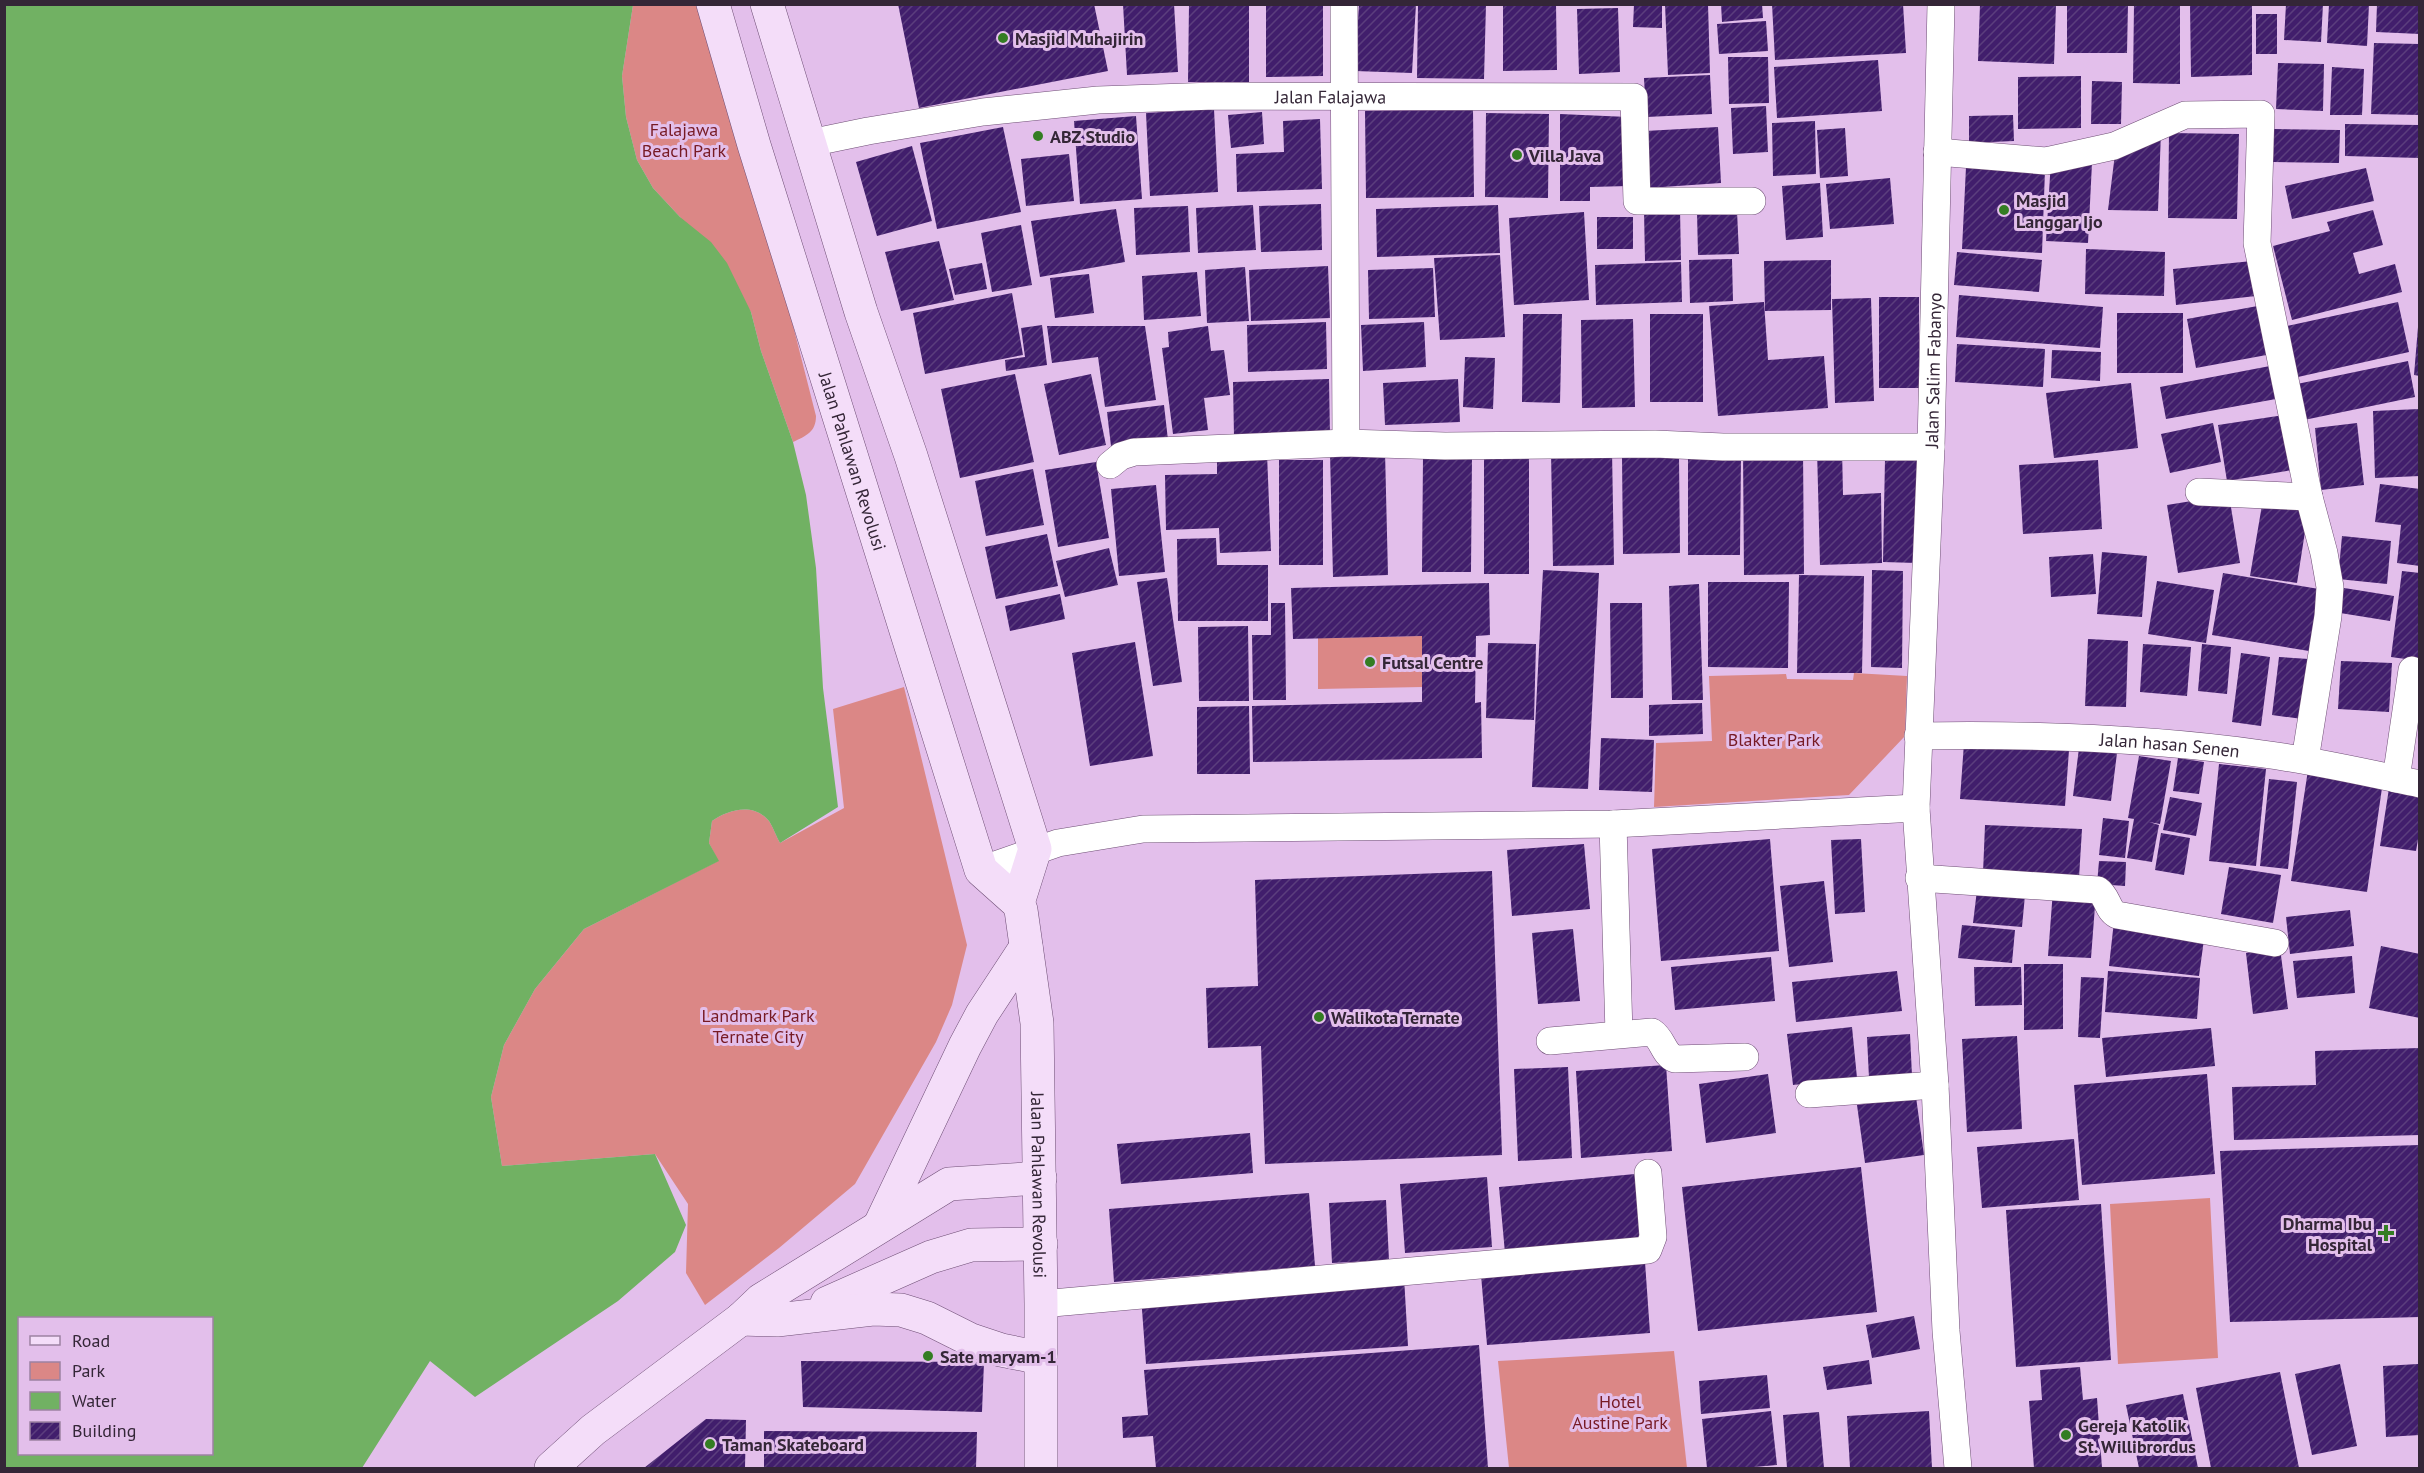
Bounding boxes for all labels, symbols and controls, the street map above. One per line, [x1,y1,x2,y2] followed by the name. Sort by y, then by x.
[1015,27,1143,50] place label: Masjid Muhajirin
[996,31,1010,45] marker: Masjid Muhajirin
[1274,85,1386,108] street label: Jalan Falajawa
[642,118,727,162] park label: Falajawa Beach Park
[1050,125,1135,148] place label: ABZ Studio
[1031,129,1045,143] marker: ABZ Studio
[1528,144,1601,167] place label: Villa Java
[1510,148,1524,162] marker: Villa Java
[2016,189,2103,233] place label: Masjid Langgar Ijo
[1997,203,2011,217] marker: Masjid Langgar Ijo
[1919,292,1946,449] street label: Jalan Salim Fabanyo
[814,368,892,553] street label: Jalan Pahlawan Revolusi
[1382,651,1483,674] place label: Futsal Centre
[1363,655,1377,669] marker: Futsal Centre
[2098,727,2241,762] street label: Jalan hasan Senen
[1728,728,1821,751] park label: Blakter Park
[701,1004,815,1048] park label: Landmark Park Ternate City
[1331,1006,1460,1029] place label: Walikota Ternate
[1312,1010,1326,1024] marker: Walikota Ternate
[1026,1091,1052,1279] street label: Jalan Pahlawan Revolusi
[2283,1212,2373,1256] place label: Dharma Ibu Hospital
[2377,1224,2395,1242] marker: Dharma Ibu Hospital
[18,1317,213,1455] legend
[72,1329,110,1352] text: Road
[940,1345,1057,1368] place label: Sate maryam-1
[921,1349,935,1363] marker: Sate maryam-1
[72,1359,105,1382] text: Park
[72,1389,116,1412] text: Water
[1572,1390,1668,1434] park label: Hotel Austine Park
[2078,1414,2196,1458] place label: Gereja Katolik St. Willibrordus
[72,1419,136,1442] text: Building
[2059,1428,2073,1442] marker: Gereja Katolik St. Willibrordus
[722,1433,864,1456] place label: Taman Skateboard
[703,1437,717,1451] marker: Taman Skateboard

